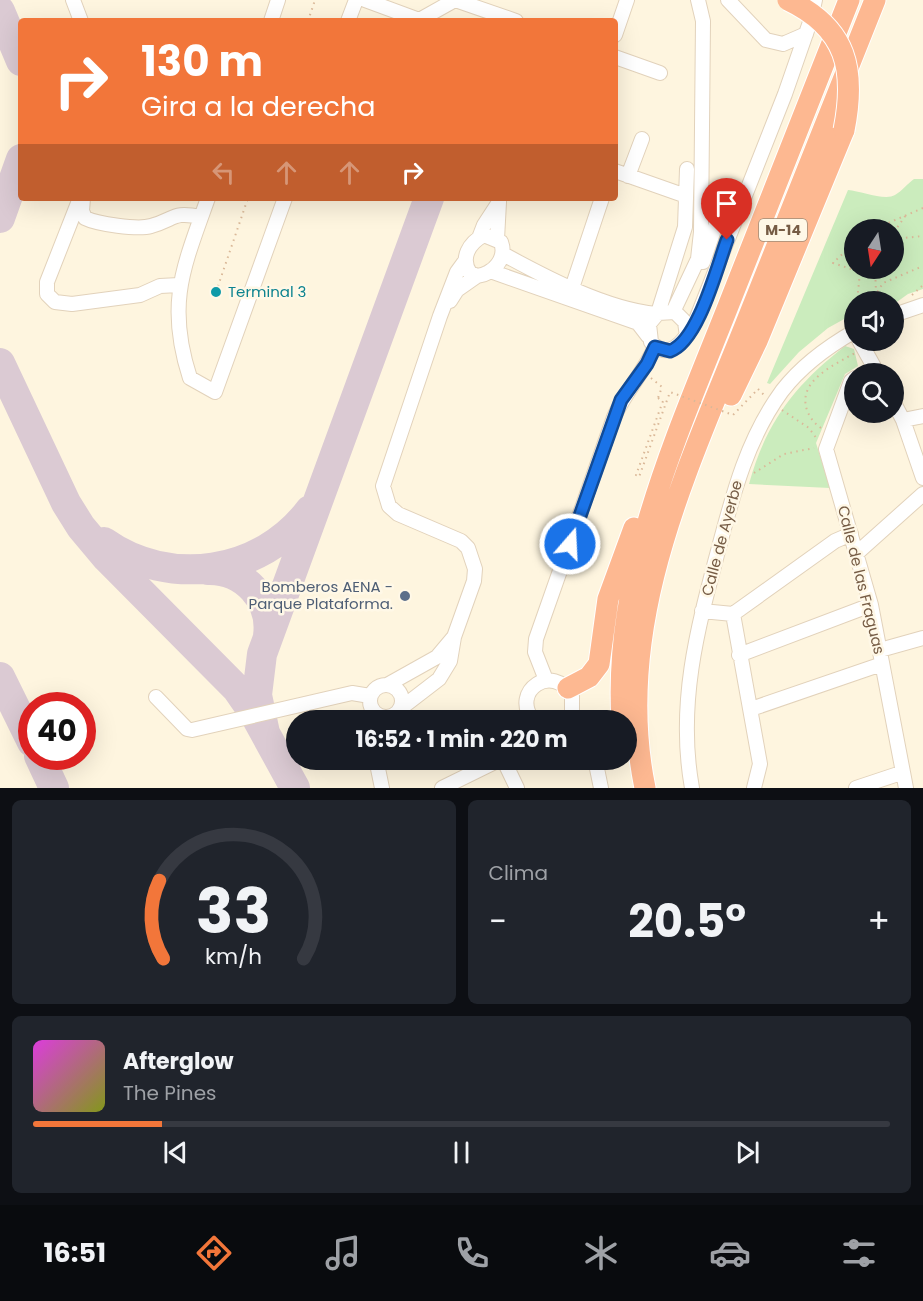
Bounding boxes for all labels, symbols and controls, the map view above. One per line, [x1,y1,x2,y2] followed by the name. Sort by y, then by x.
[141,32,263,91] text: 130 m
[42,42,120,120] icon: right
[141,88,375,125] text: Gira a la derecha
[207,156,240,189] icon: left
[270,156,303,189] icon: ahead
[333,156,366,189] icon: ahead
[396,156,429,189] icon: right
[701,178,752,240] pin
[710,187,743,220] icon: arrive
[759,219,807,241] road number: M-14
[844,219,904,279] north arrow
[844,219,904,423] map controls
[228,281,306,302] place label: Terminal 3
[209,285,223,299] marker: Terminal 3
[844,291,904,351] button: sound
[844,363,904,423] button: search
[696,478,747,598] street label: Calle de Ayerbe
[833,503,890,657] street label: Calle de las Fraguas
[538,512,602,576] position arrow
[249,576,393,614] place label: Bomberos AENA - Parque Plataforma.
[398,589,412,603] marker: Bomberos AENA - Parque Plataforma.
[18,692,96,770] speed limit sign: 40
[355,724,568,755] text: 16:52 · 1 min · 220 m
[489,859,548,887] text: Clima
[196,867,271,955] text: 33
[628,890,746,953] text: 20.5°
[489,898,507,945] text: −
[867,898,890,945] text: +
[205,941,262,972] text: km/h
[123,1046,234,1077] text: Afterglow
[123,1079,217,1107] text: The Pines
[159,1136,192,1169] icon: previous
[445,1136,478,1169] icon: pause
[731,1136,764,1169] icon: next
[193,1232,235,1274] icon: directions
[322,1232,364,1274] icon: music
[451,1232,493,1274] icon: phone
[580,1232,622,1274] icon: climate
[709,1232,751,1274] icon: car
[838,1232,880,1274] icon: filters
[43,1234,106,1271] text: 16:51

